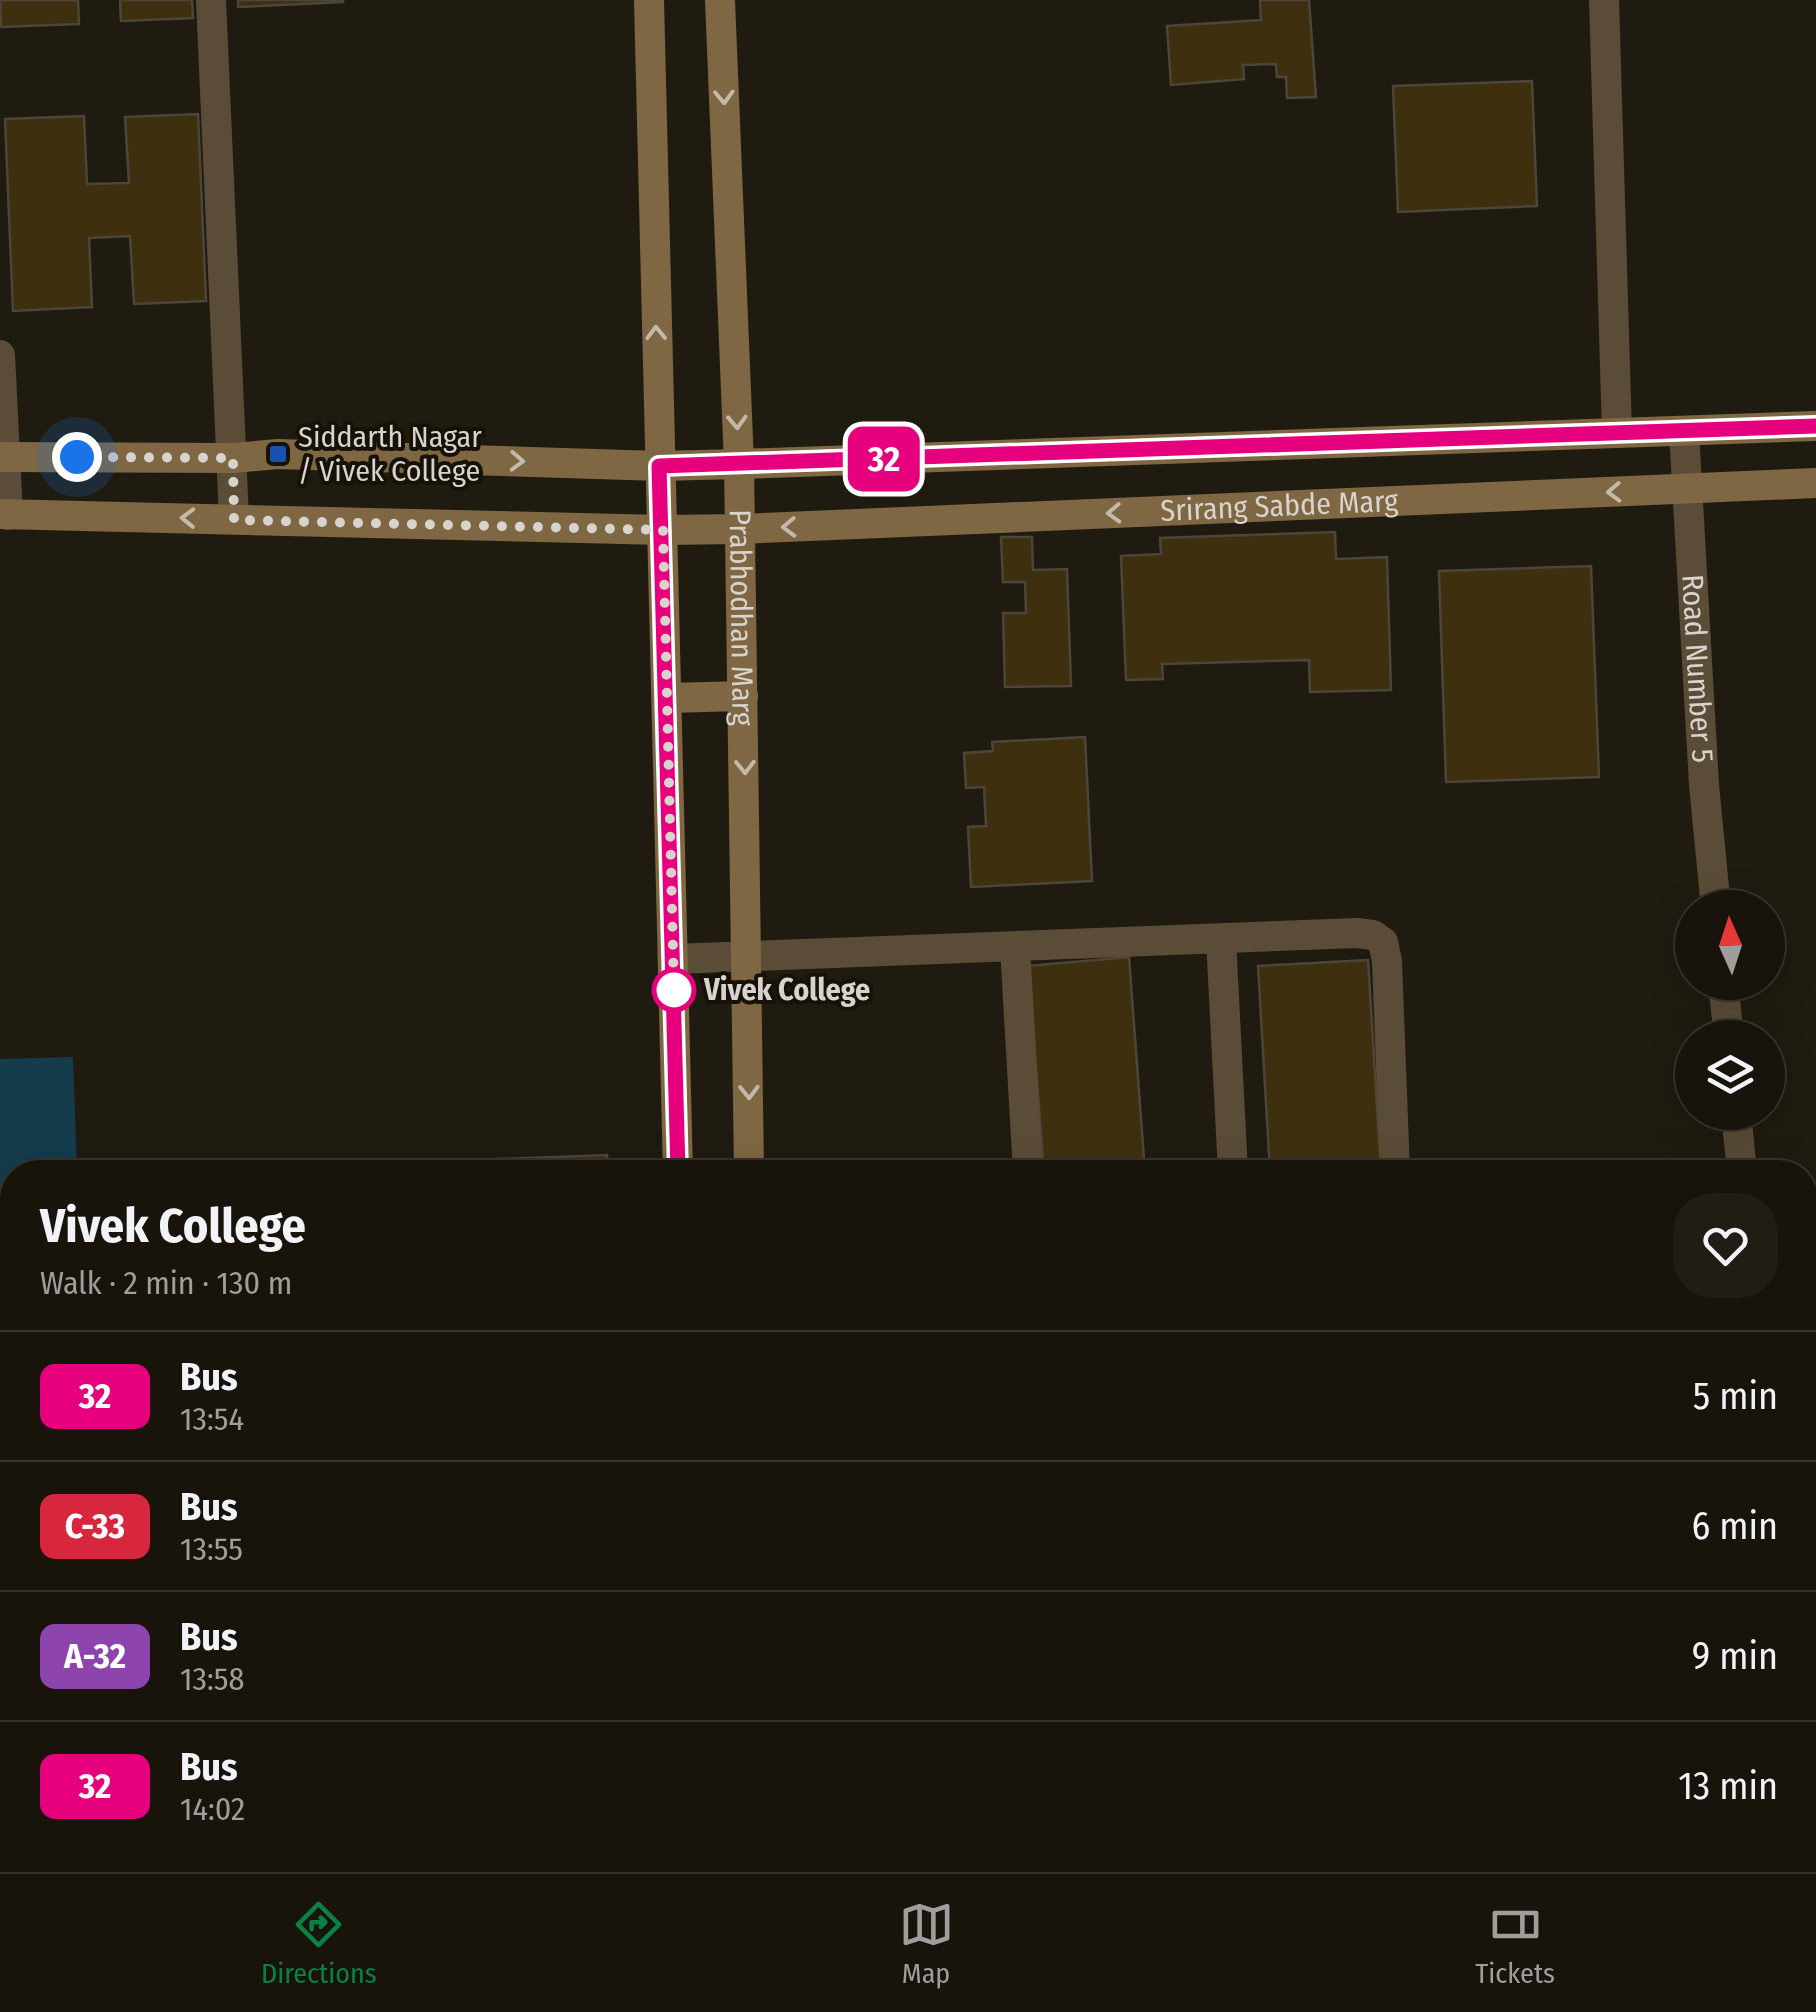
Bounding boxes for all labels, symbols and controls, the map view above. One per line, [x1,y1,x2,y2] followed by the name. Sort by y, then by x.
[714,90,735,106] one-way arrow
[646,325,667,341] one-way arrow
[726,415,747,431] one-way arrow
[298,419,482,489] place label: Siddarth Nagar / Vivek College
[839,426,929,492] line badge: 32
[52,432,102,482] your location
[868,438,900,480] text: 32
[267,443,289,465] marker: Siddarth Nagar / Vivek College
[510,451,526,472] one-way arrow
[1605,481,1621,502] one-way arrow
[1160,483,1400,529] street label: Srirang Sabde Marg
[1106,502,1122,523] one-way arrow
[179,508,195,529] one-way arrow
[722,509,761,727] street label: Prabhodhan Marg
[781,516,797,537] one-way arrow
[1674,574,1721,764] street label: Road Number 5
[734,759,755,775] one-way arrow
[1675,890,1785,1000] north arrow
[1675,890,1785,1130] map controls
[653,969,695,1011] marker: Vivek College
[703,972,870,1008] place label: Vivek College
[1675,1020,1785,1130] button: layers
[738,1084,759,1100] one-way arrow
[1673,1193,1778,1298] button: heart
[40,1197,306,1255] text: Vivek College
[40,1264,292,1302] text: Walk · 2 min · 130 m
[180,1354,238,1400] text: Bus
[1693,1373,1778,1419] text: 5 min
[79,1375,111,1417] text: 32
[180,1400,244,1438] text: 13:54
[180,1484,238,1530] text: Bus
[1691,1503,1778,1549] text: 6 min
[65,1505,125,1547] text: C-33
[180,1530,243,1568] text: 13:55
[180,1614,238,1660] text: Bus
[1692,1633,1778,1679] text: 9 min
[64,1635,126,1677] text: A-32
[180,1660,245,1698] text: 13:58
[180,1744,238,1790] text: Bus
[1678,1763,1778,1809] text: 13 min
[79,1765,111,1807] text: 32
[180,1790,245,1828] text: 14:02
[261,1897,377,1990] tab: Directions
[899,1897,954,1990] tab: Map
[1475,1897,1555,1990] tab: Tickets

